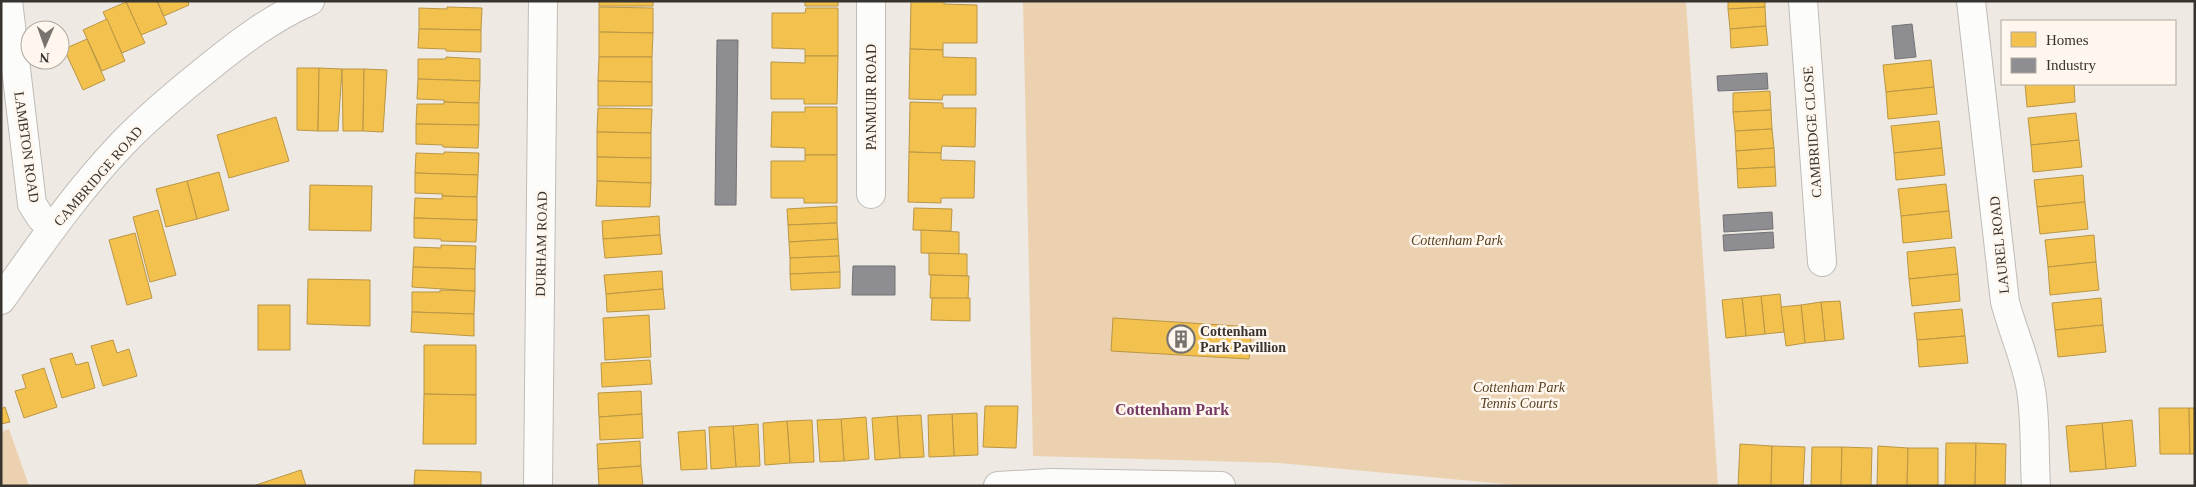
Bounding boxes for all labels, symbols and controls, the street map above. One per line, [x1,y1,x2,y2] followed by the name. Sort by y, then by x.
[20,20,70,70] north arrow
[2001,20,2176,85] legend
[2046,32,2089,48] text: Homes
[864,44,879,150] street label: PANMUIR ROAD
[39,50,50,65] text: N
[2046,57,2096,73] text: Industry
[1800,66,1825,198] street label: CAMBRIDGE CLOSE
[11,91,42,204] street label: LAMBTON ROAD
[51,123,146,229] street label: CAMBRIDGE ROAD
[533,191,550,297] street label: DURHAM ROAD
[1987,195,2012,294] street label: LAUREL ROAD
[1411,233,1504,248] park label: Cottenham Park
[1166,324,1196,354] building icon: Cottenham Park Pavillion
[1200,324,1286,355] place label: Cottenham Park Pavillion
[1473,380,1566,411] park label: Cottenham Park Tennis Courts
[1115,401,1229,418] district label: Cottenham Park

